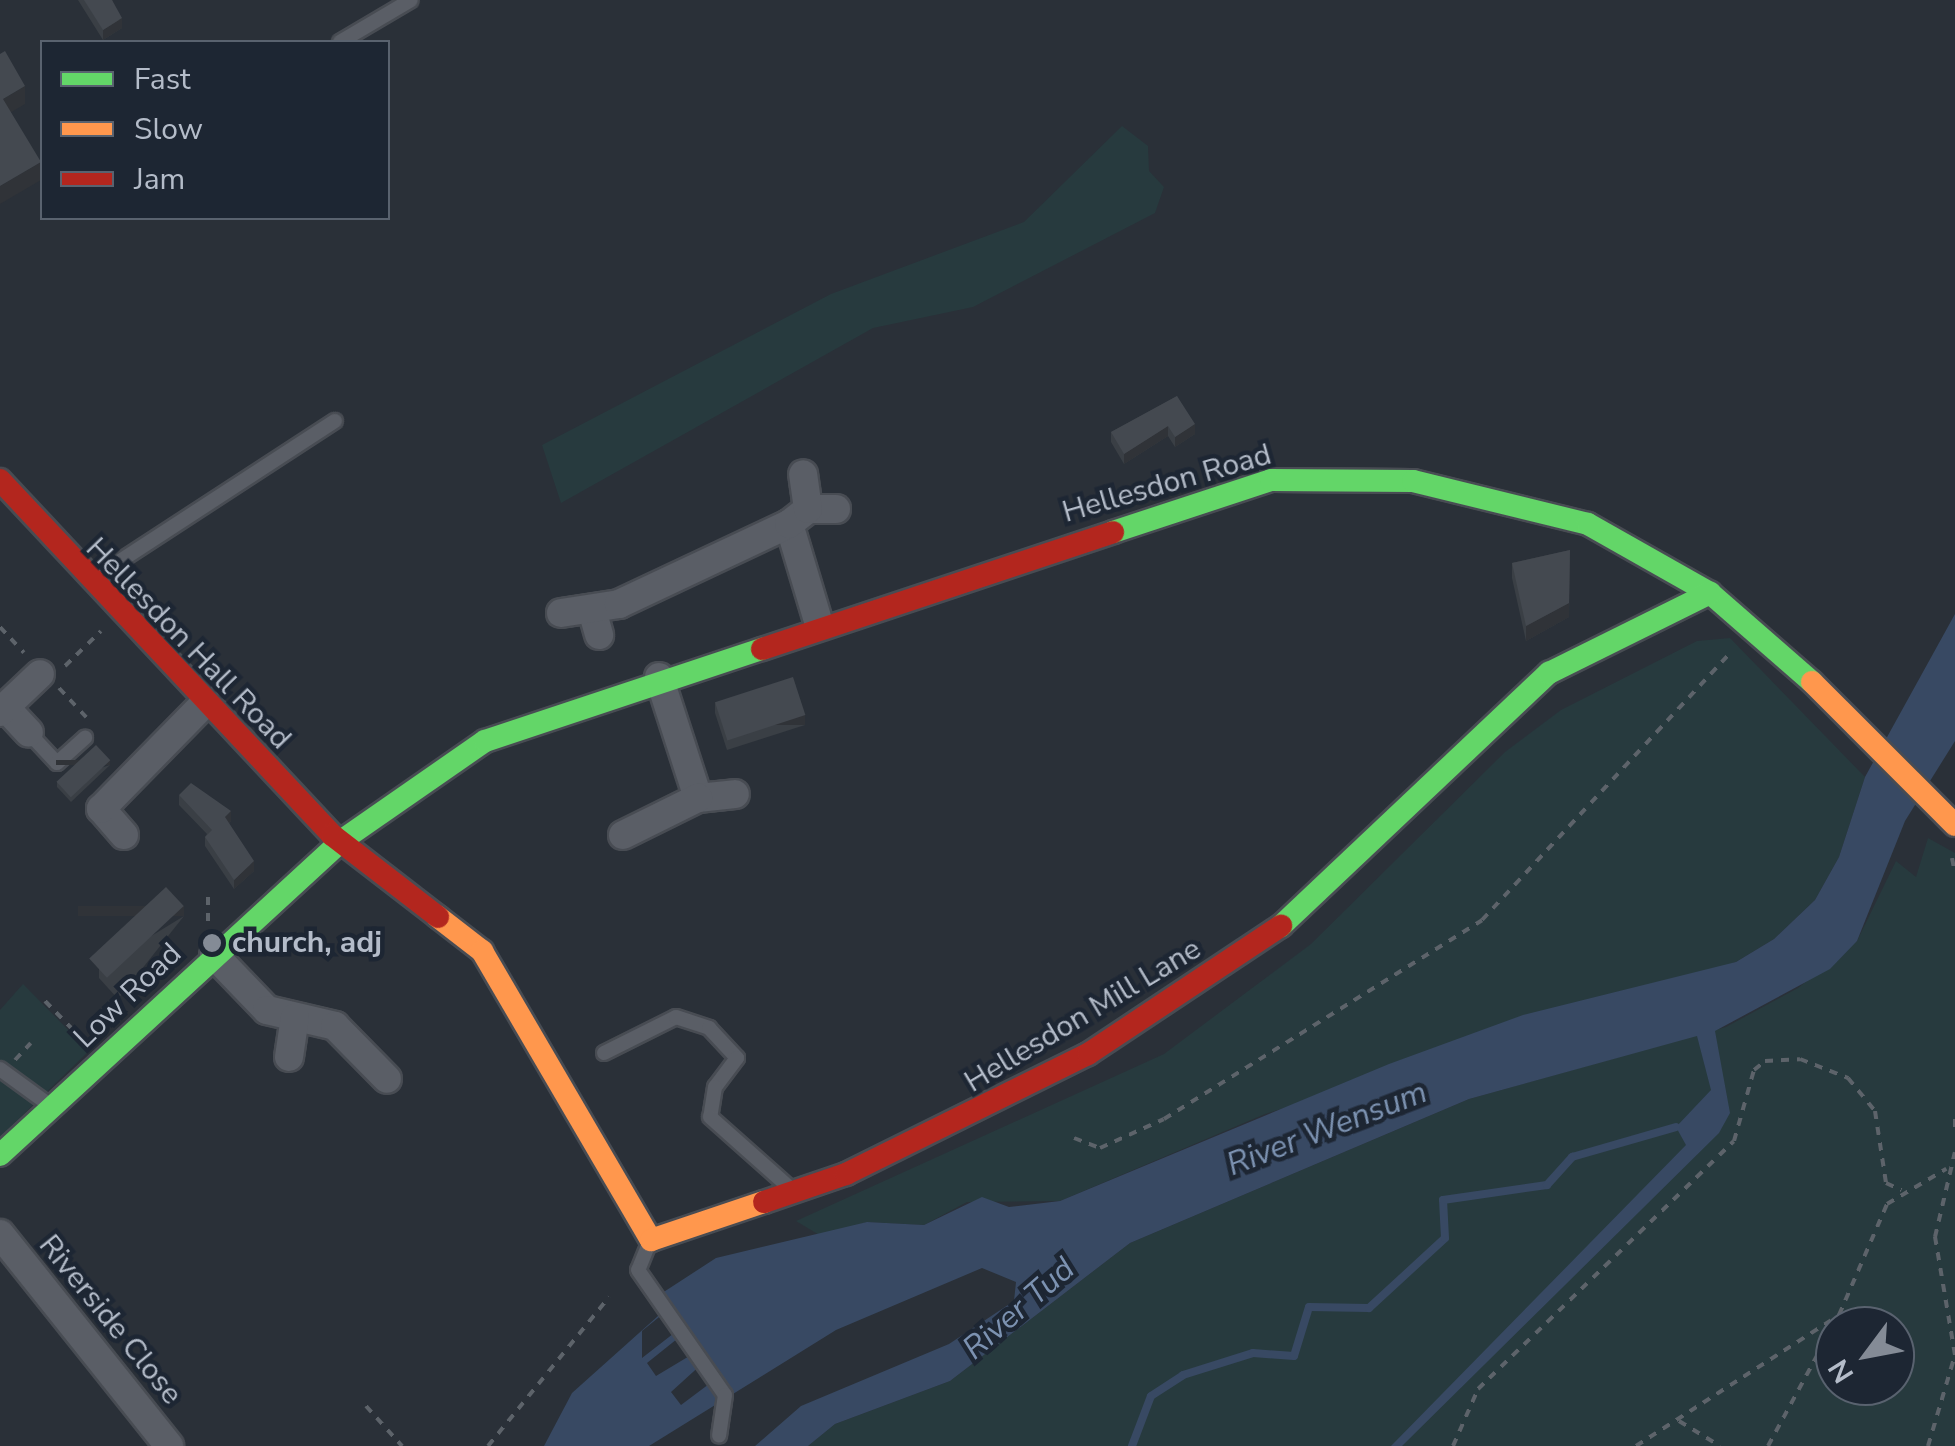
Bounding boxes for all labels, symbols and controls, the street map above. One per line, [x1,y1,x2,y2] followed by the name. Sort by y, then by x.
[40,40,390,220] legend
[134,59,191,100] text: Fast
[134,109,203,150] text: Slow
[134,159,185,200] text: Jam
[1058,437,1276,531] street label: Hellesdon Road
[78,531,298,757] street label: Hellesdon Hall Road
[232,925,382,961] place label: church, adj
[958,931,1208,1101] street label: Hellesdon Mill Lane
[201,932,223,954] marker: church, adj
[67,936,189,1056] street label: Low Road
[1222,1073,1432,1185] water label: River Wensum
[31,1228,189,1412] street label: Riverside Close
[955,1250,1083,1368] water label: River Tud
[1815,1306,1915,1406] north arrow
[1820,1352,1863,1390] text: N

